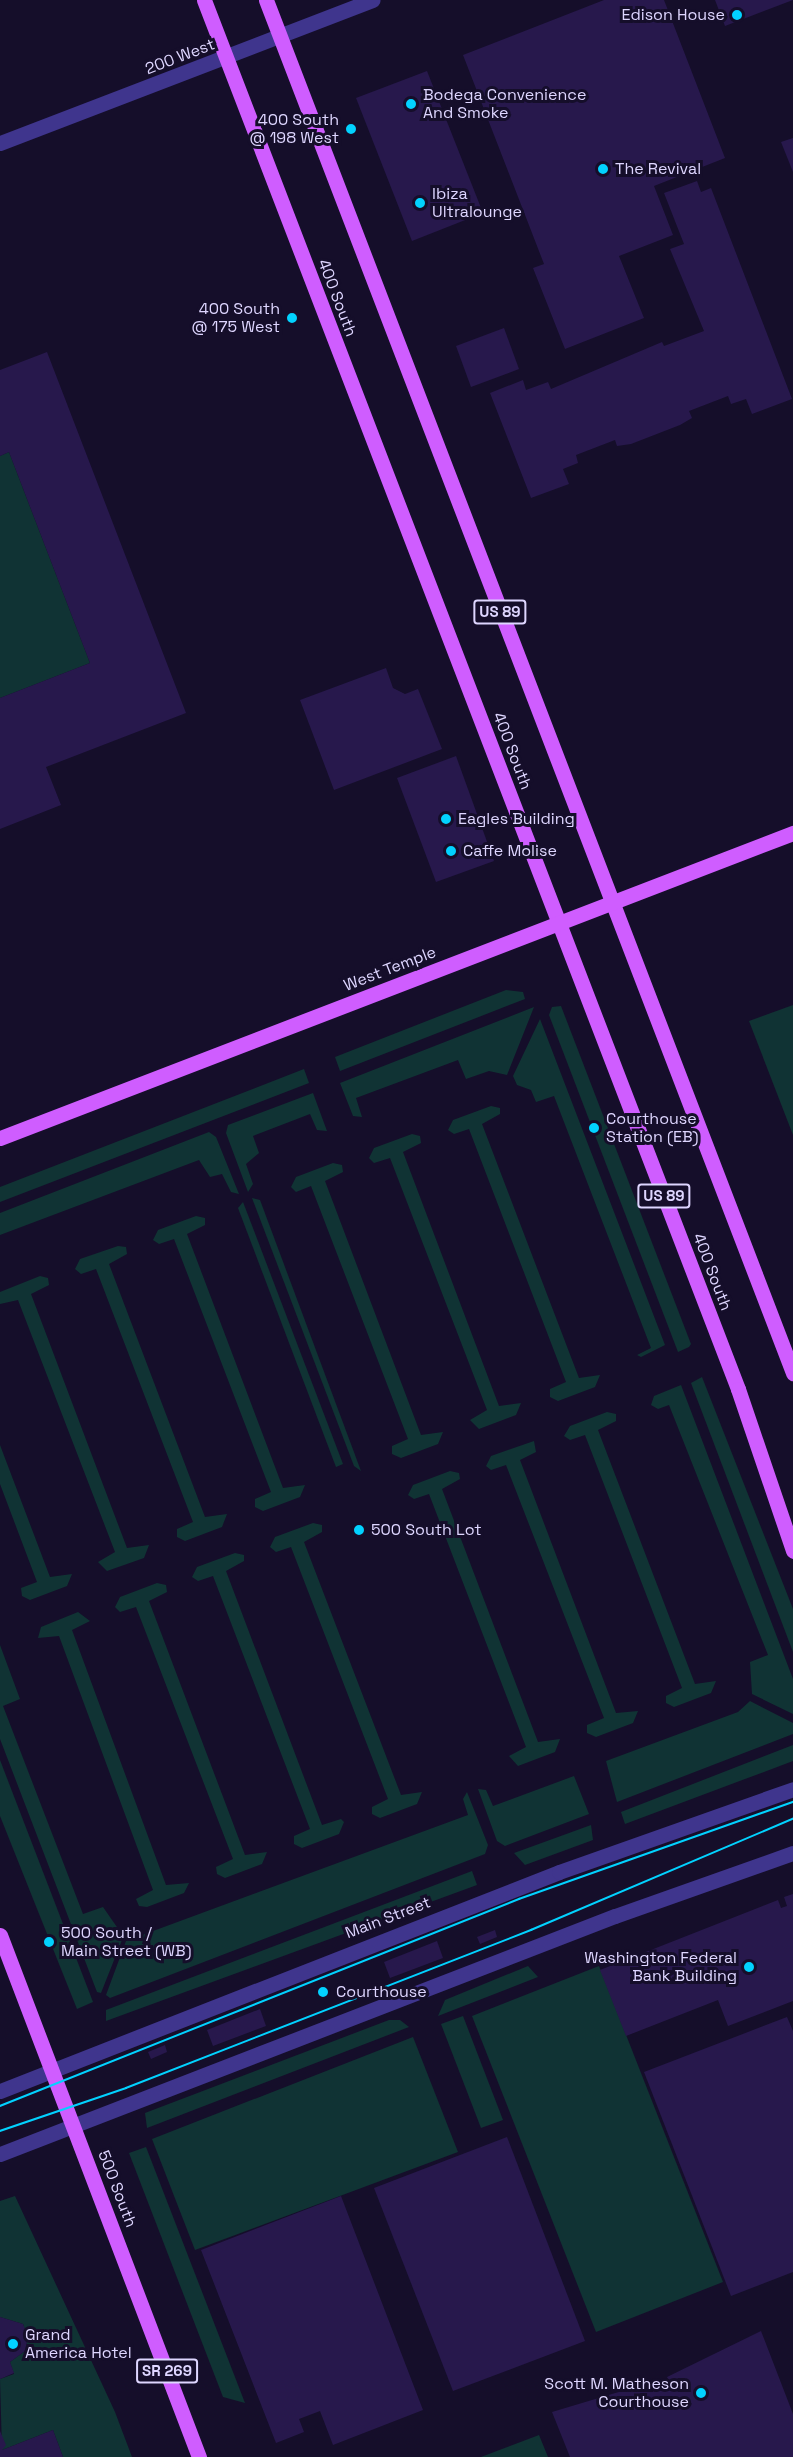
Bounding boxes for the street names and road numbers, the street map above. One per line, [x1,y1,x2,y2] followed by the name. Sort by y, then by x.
[142,35,218,79] street label: 200 West
[313,257,361,339] street label: 400 South
[473,600,527,624] road number: US 89
[488,710,536,792] street label: 400 South
[341,943,439,995] street label: West Temple
[637,1184,691,1208] road number: US 89
[688,1231,736,1313] street label: 400 South
[343,1893,433,1943] street label: Main Street
[94,2148,140,2230] street label: 500 South
[136,2359,198,2383] road number: SR 269

